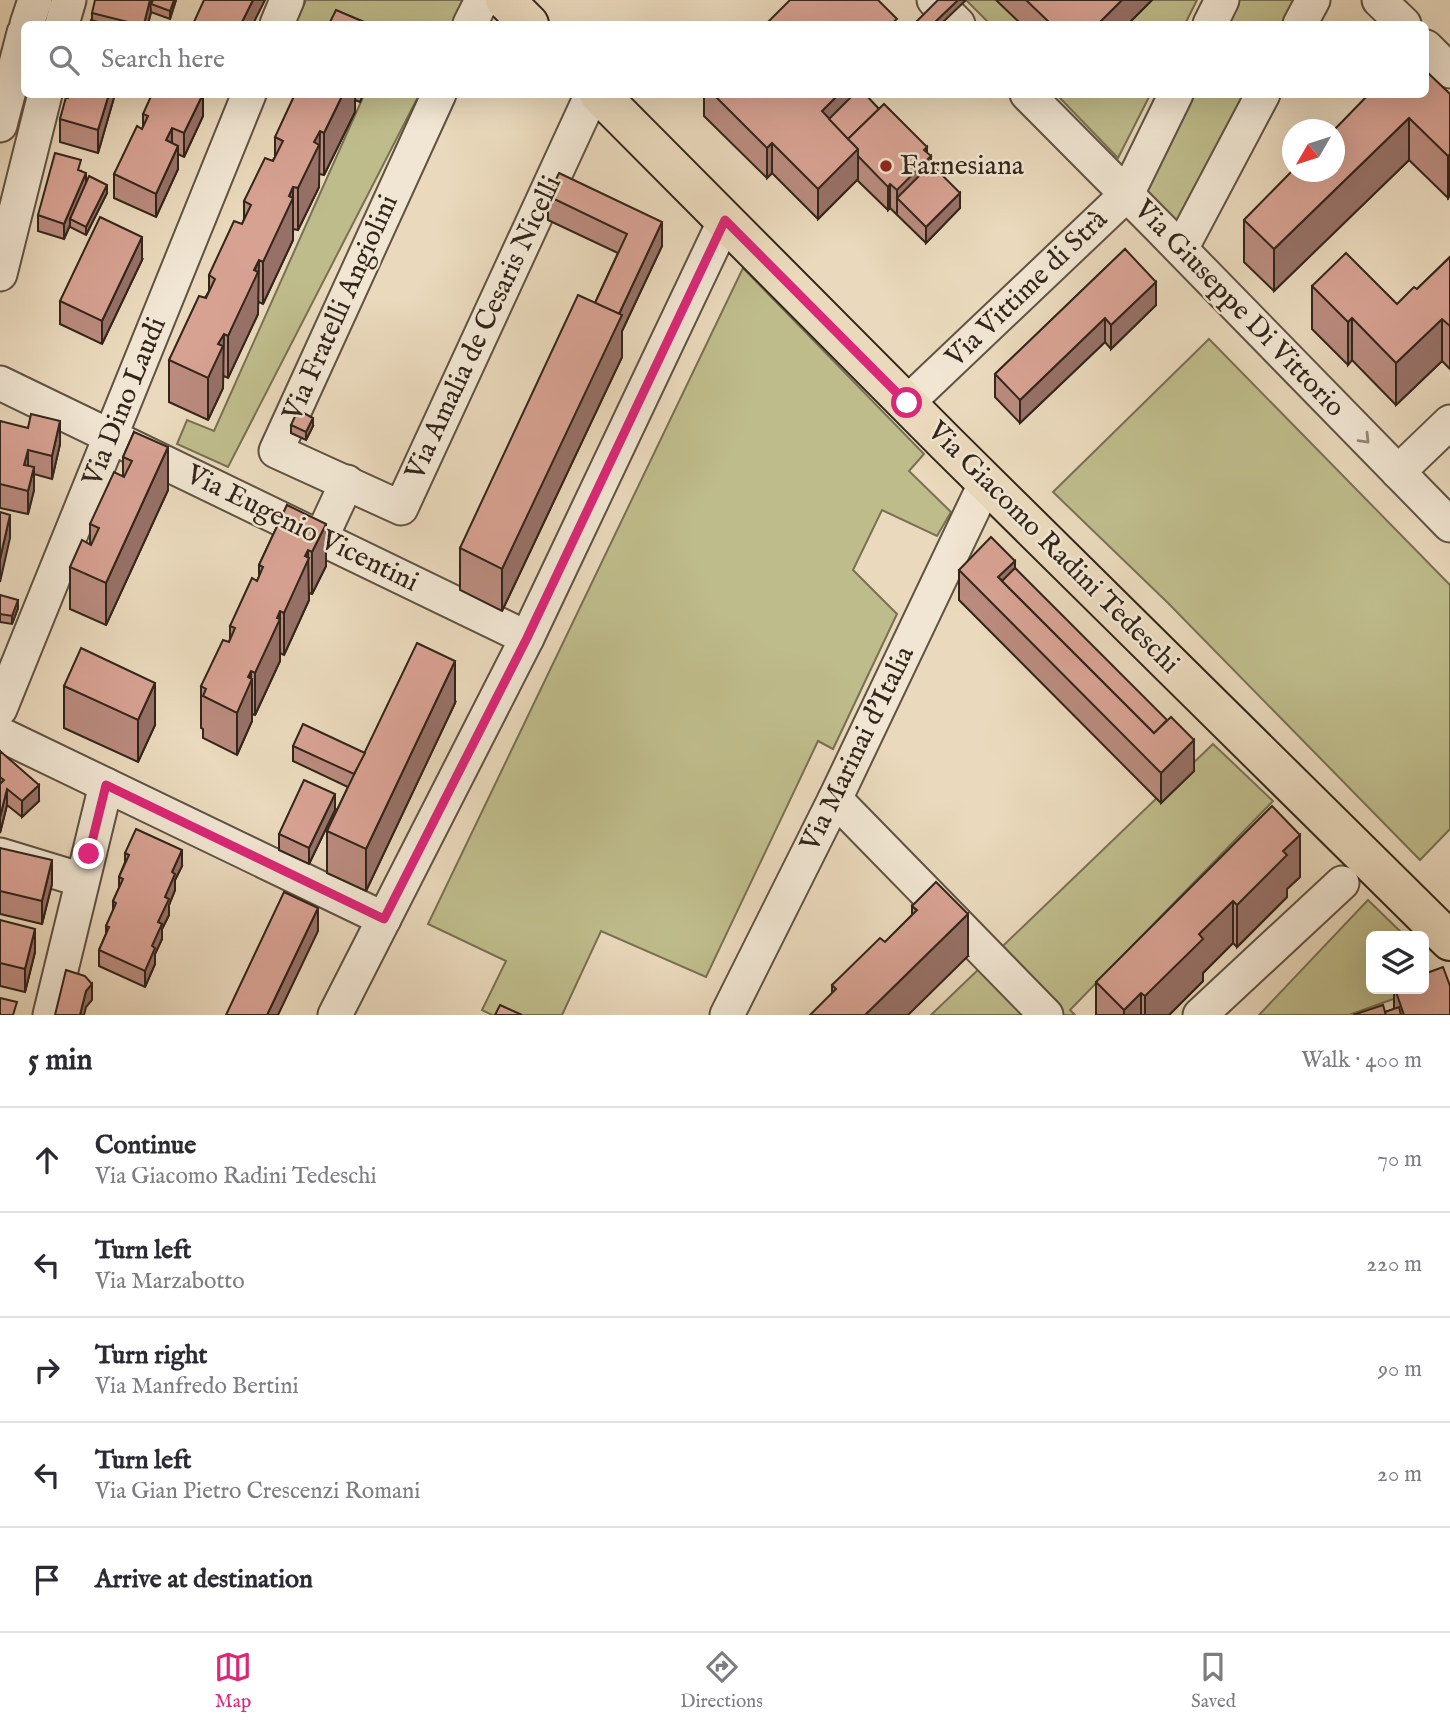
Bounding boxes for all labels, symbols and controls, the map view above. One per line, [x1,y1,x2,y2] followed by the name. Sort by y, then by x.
[21,21,1429,98] search box
[45,41,83,79] icon: search
[101,43,225,76] text: Search here
[1282,119,1345,182] north arrow
[900,149,1025,184] place label: Farnesiana
[878,158,894,174] marker: Farnesiana
[398,170,570,487] street label: Via Amalia de Cesaris Nicelli
[275,189,407,428] street label: Via Fratelli Angiolini
[1125,192,1352,425] street label: Via Giuseppe Di Vittorio
[938,202,1116,376] street label: Via Vittime di Strà
[75,312,175,492] street label: Via Dino Laudi
[891,387,922,418] route start
[919,414,1187,682] street label: Via Giacomo Radini Tedeschi
[1357,430,1370,443] one-way arrow
[179,457,424,600] street label: Via Eugenio Vicentini
[793,640,923,858] street label: Via Marinai d'Italia
[73,838,104,869] route end
[1366,931,1429,994] map controls
[1366,931,1429,994] button: layers
[28,1042,93,1080] text: 5 min
[1301,1046,1422,1075] text: Walk · 400 m
[95,1129,196,1162] text: Continue
[28,1141,66,1179] icon: ahead
[1377,1145,1422,1174] text: 70 m
[95,1162,377,1191] text: Via Giacomo Radini Tedeschi
[95,1234,192,1267] text: Turn left
[28,1246,66,1284] icon: left
[1366,1250,1422,1279] text: 220 m
[95,1267,245,1296] text: Via Marzabotto
[95,1339,208,1372] text: Turn right
[28,1351,66,1389] icon: right
[1378,1355,1422,1384] text: 90 m
[95,1372,299,1401] text: Via Manfredo Bertini
[95,1444,192,1477] text: Turn left
[28,1456,66,1494] icon: left
[1377,1460,1422,1489] text: 20 m
[95,1477,420,1506] text: Via Gian Pietro Crescenzi Romani
[28,1561,66,1599] icon: arrive
[95,1563,313,1596] text: Arrive at destination
[214,1648,252,1714] tab: Map
[680,1648,763,1714] tab: Directions
[1191,1648,1236,1714] tab: Saved

